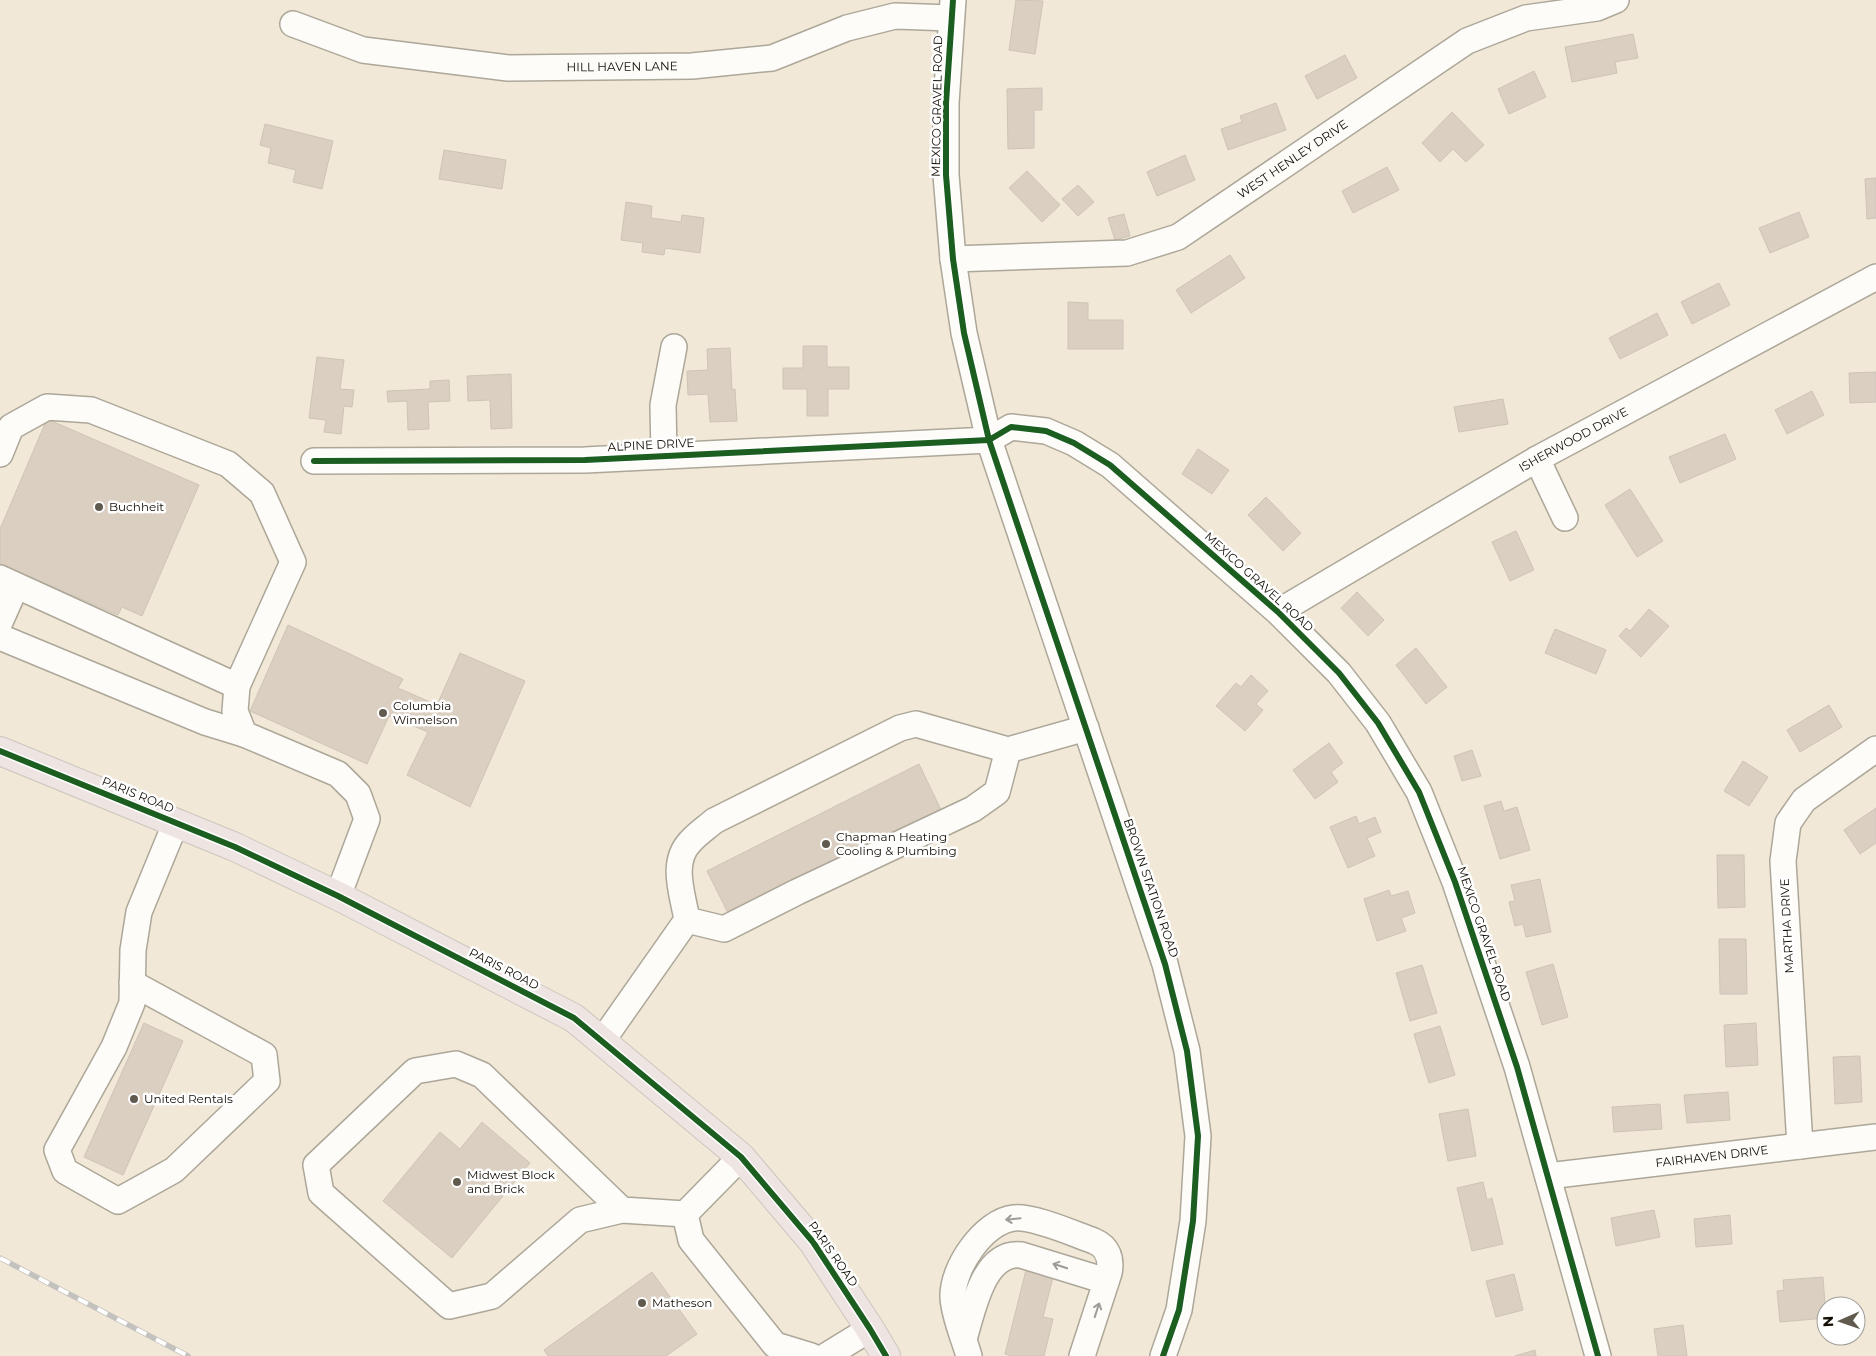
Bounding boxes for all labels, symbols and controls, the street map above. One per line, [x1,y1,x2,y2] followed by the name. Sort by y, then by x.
[928,35,945,177] street label: MEXICO GRAVEL ROAD
[566,58,678,74] street label: HILL HAVEN LANE
[1234,116,1350,202] street label: WEST HENLEY DRIVE
[1516,404,1630,475] street label: ISHERWOOD DRIVE
[607,435,695,454] street label: ALPINE DRIVE
[109,499,164,514] place label: Buchheit
[93,501,105,513] marker: Buchheit
[1202,529,1317,635] street label: MEXICO GRAVEL ROAD
[393,698,458,727] place label: Columbia Winnelson
[377,707,389,719] marker: Columbia Winnelson
[100,773,177,816] street label: PARIS ROAD
[1121,816,1182,959] street label: BROWN STATION ROAD
[836,829,957,858] place label: Chapman Heating Cooling & Plumbing
[820,838,832,850] marker: Chapman Heating Cooling & Plumbing
[1454,864,1515,1003] street label: MEXICO GRAVEL ROAD
[1777,878,1796,974] street label: MARTHA DRIVE
[467,944,542,993] street label: PARIS ROAD
[144,1091,233,1106] place label: United Rentals
[128,1093,140,1105] marker: United Rentals
[1655,1142,1769,1170] street label: FAIRHAVEN DRIVE
[467,1167,556,1196] place label: Midwest Block and Brick
[451,1176,463,1188] marker: Midwest Block and Brick
[1006,1214,1022,1224] one-way arrow
[805,1218,862,1289] street label: PARIS ROAD
[1052,1260,1068,1270] one-way arrow
[652,1295,712,1310] place label: Matheson
[1816,1296,1866,1346] north arrow
[636,1297,648,1309] marker: Matheson
[1093,1302,1102,1318] one-way arrow
[1819,1315,1837,1327] text: N

